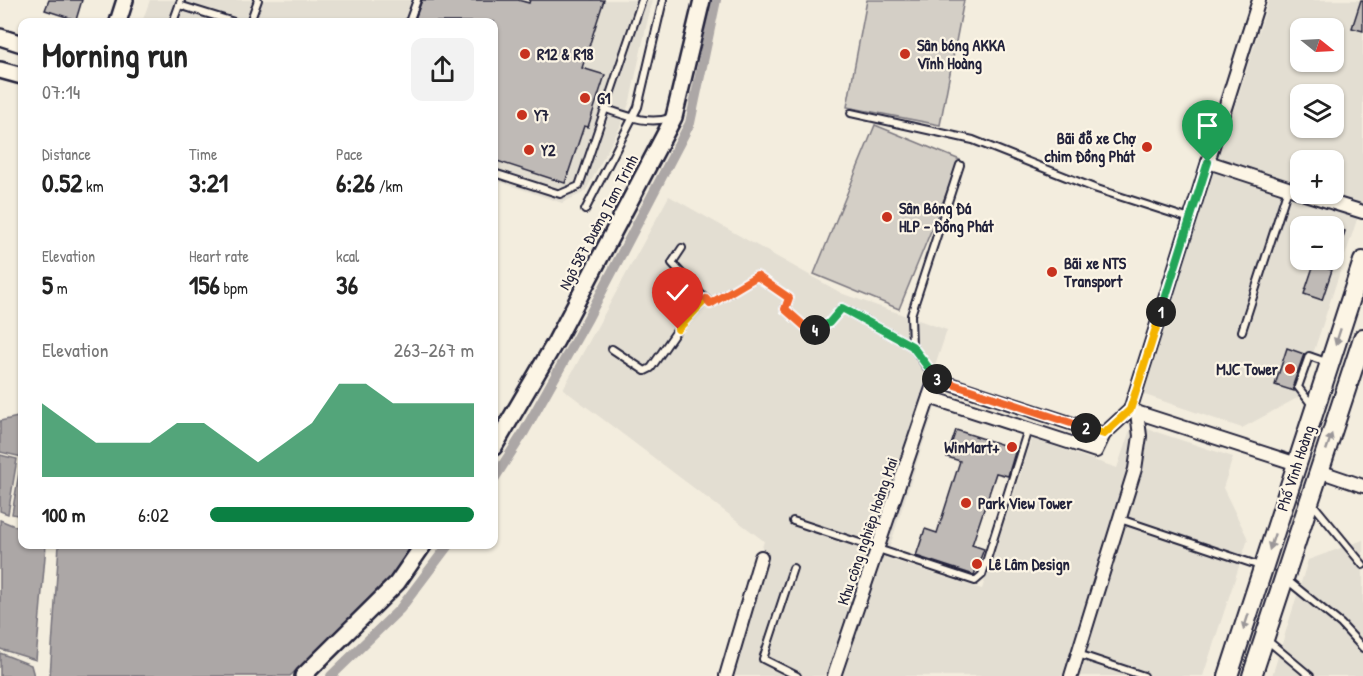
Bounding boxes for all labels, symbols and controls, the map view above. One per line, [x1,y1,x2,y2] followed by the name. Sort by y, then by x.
[1290,18,1344,72] north arrow
[1290,18,1344,270] map controls
[42,33,188,77] text: Morning run
[917,34,1005,75] place label: Sân bóng AKKA Vĩnh Hoàng
[411,38,474,101] button: share
[537,43,593,65] place label: R12 & R18
[518,47,532,61] marker: R12 & R18
[898,47,912,61] marker: Sân bóng AKKA Vĩnh Hoàng
[42,78,80,105] text: 07:14
[1290,84,1344,138] button: layers
[597,87,611,109] place label: G1
[578,91,592,105] marker: G1
[1182,100,1233,162] pin
[534,104,549,126] place label: Y7
[515,108,529,122] marker: Y7
[1191,109,1224,142] icon: arrive
[1044,127,1137,168] place label: Bãi đỗ xe Chợ chim Đồng Phát
[541,139,556,161] place label: Y2
[1140,140,1154,154] marker: Bãi đỗ xe Chợ chim Đồng Phát
[42,143,91,165] text: Distance
[189,143,217,165] text: Time
[336,143,363,165] text: Pace
[522,143,536,157] marker: Y2
[553,150,643,293] street label: Ngõ 587 Đường Tam Trinh
[1290,150,1344,204] button: +
[42,165,82,200] text: 0.52
[189,165,228,200] text: 3:21
[336,165,375,200] text: 6:26
[82,175,104,197] text: km
[375,175,403,197] text: /km
[899,197,994,238] place label: Sân Bóng Đá HLP - Đồng Phát
[880,210,894,224] marker: Sân Bóng Đá HLP - Đồng Phát
[1290,216,1344,270] button: −
[42,245,95,267] text: Elevation
[189,245,249,267] text: Heart rate
[336,245,359,267] text: kcal
[1063,252,1127,293] place label: Bãi xe NTS Transport
[1045,265,1059,279] marker: Bãi xe NTS Transport
[42,267,53,302] text: 5
[189,267,220,302] text: 156
[336,267,358,302] text: 36
[652,267,703,329] pin
[661,276,694,309] icon: check
[53,277,68,299] text: m
[220,277,248,299] text: bpm
[1146,297,1176,327] pin: 1
[1158,301,1164,323] text: 1
[800,315,830,345] pin: 4
[812,319,818,341] text: 4
[1333,328,1343,346] one-way arrow
[42,336,108,363] text: Elevation
[394,336,474,363] text: 263–267 m
[1216,358,1279,380] place label: MJC Tower
[1283,362,1297,376] marker: MJC Tower
[922,364,952,394] pin: 3
[933,368,941,390] text: 3
[1071,413,1101,443] pin: 2
[1082,417,1090,439] text: 2
[1271,422,1319,514] street label: Phố Vĩnh Hoàng
[1324,433,1334,451] one-way arrow
[944,436,1000,458] place label: WinMart+
[1005,440,1019,454] marker: WinMart+
[831,454,903,608] street label: Khu công nghiệp Hoàng Mai
[978,492,1073,514] place label: Park View Tower
[959,496,973,510] marker: Park View Tower
[42,501,85,528] text: 100 m
[138,501,169,528] text: 6:02
[1266,533,1276,551] one-way arrow
[989,553,1070,576] place label: Lê Lâm Design
[970,557,984,571] marker: Lê Lâm Design
[1241,613,1250,631] one-way arrow

